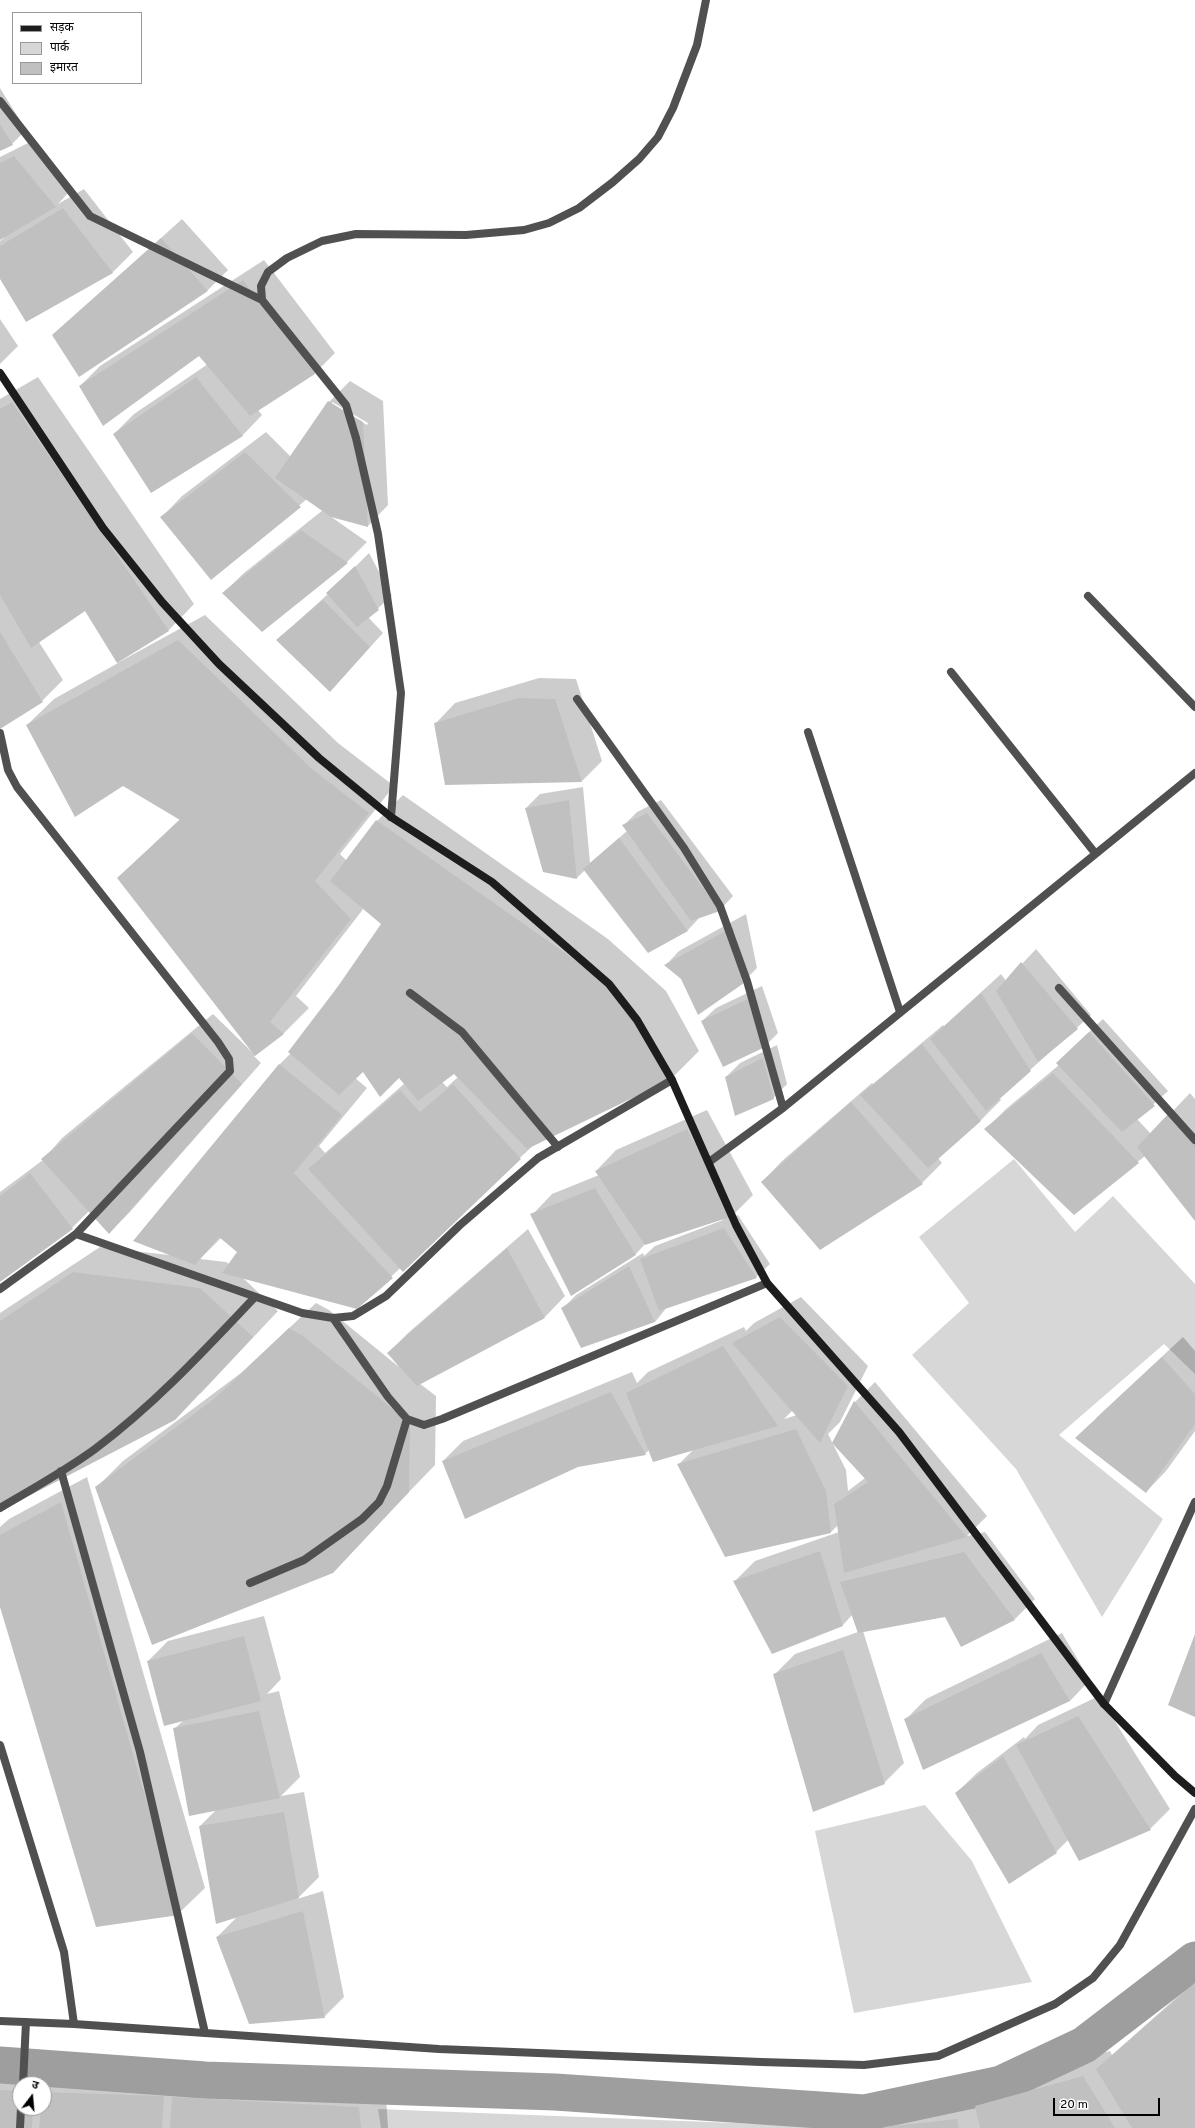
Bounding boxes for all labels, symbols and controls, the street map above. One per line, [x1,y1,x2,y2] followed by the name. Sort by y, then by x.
[12,12,142,84] legend
[50,20,74,36] text: सड़क
[50,40,69,56] text: पार्क
[50,60,78,76] text: इमारत
[12,2076,52,2116] north arrow
[30,2078,40,2093] text: उ
[1055,2090,1162,2116] scale bar
[1060,2097,1088,2113] text: 20 m

